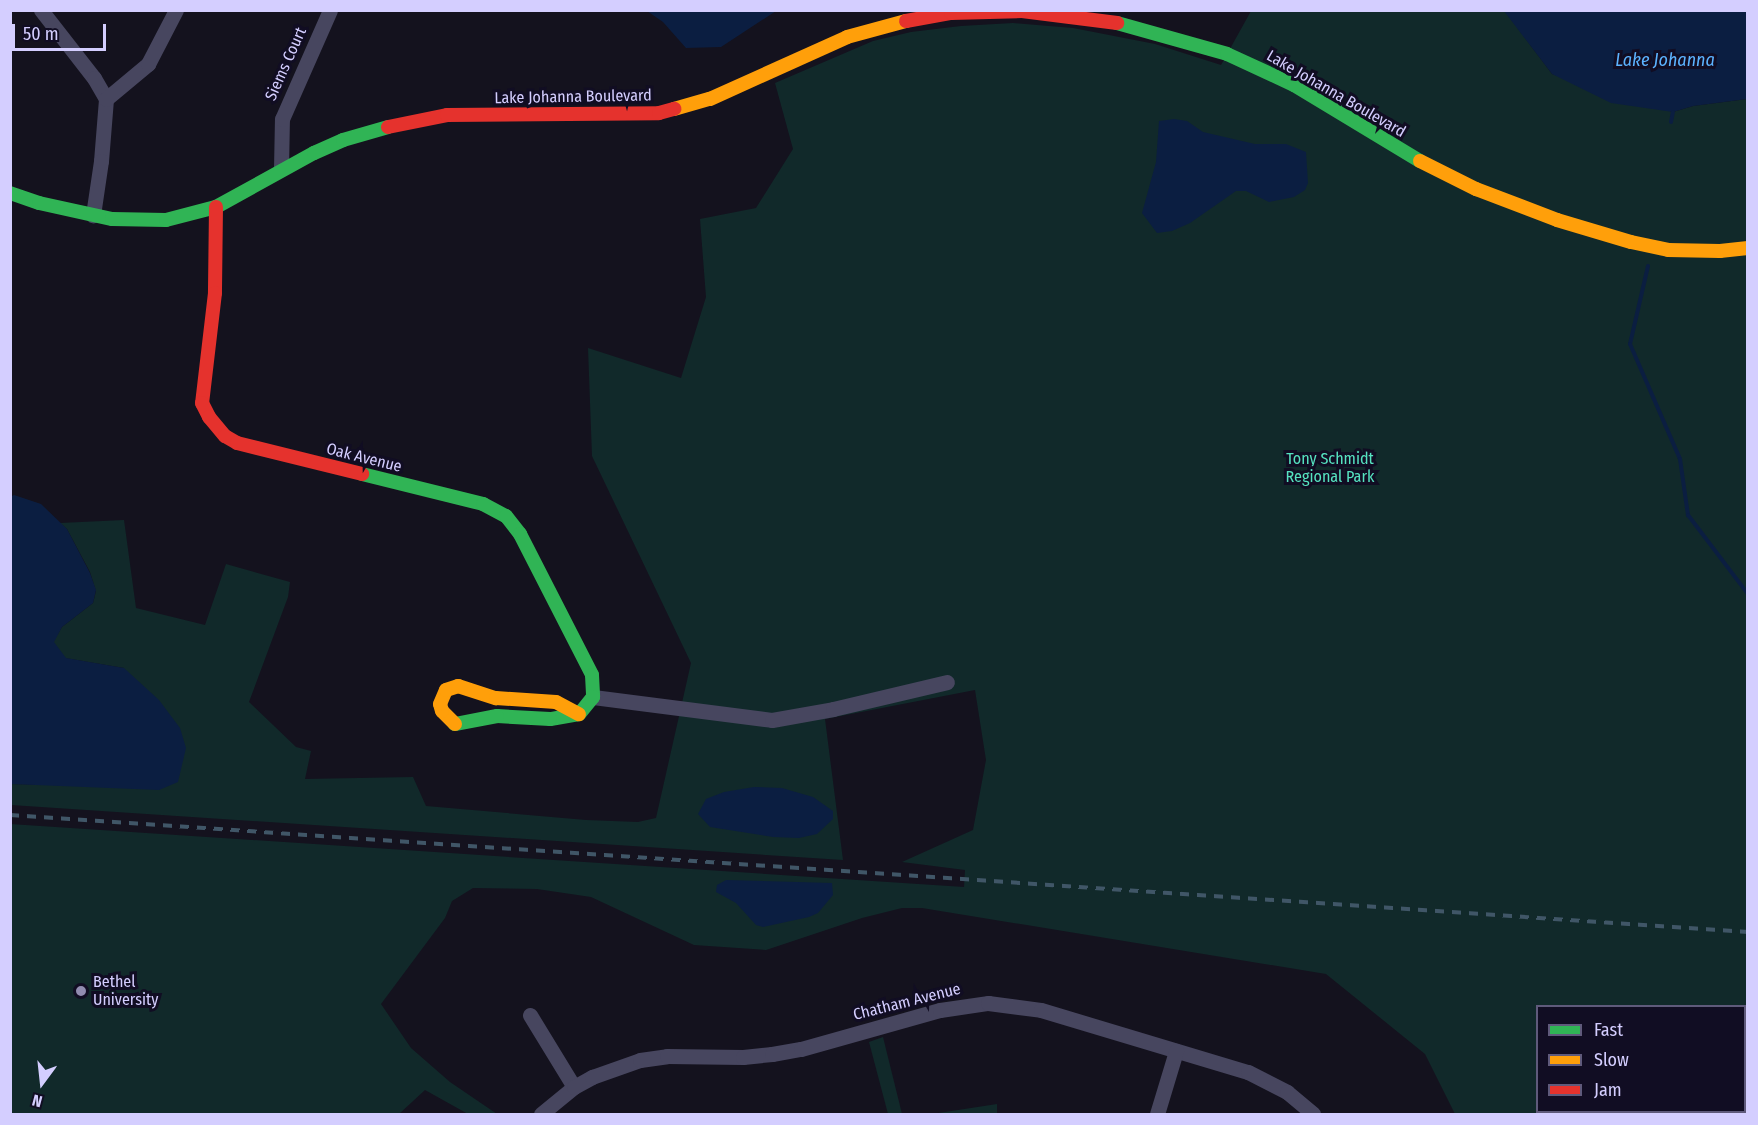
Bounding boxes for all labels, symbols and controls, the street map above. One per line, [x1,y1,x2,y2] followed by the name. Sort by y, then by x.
[15,12,110,50] scale bar
[23,23,59,45] text: 50 m
[261,24,311,104] street label: Siems Court
[1263,46,1409,142] street label: Lake Johanna Boulevard
[1615,49,1715,71] water label: Lake Johanna
[494,86,652,108] street label: Lake Johanna Boulevard
[324,439,404,477] street label: Oak Avenue
[1286,449,1374,487] park label: Tony Schmidt Regional Park
[93,972,158,1010] place label: Bethel University
[851,979,963,1025] street label: Chatham Avenue
[74,984,88,998] marker: Bethel University
[1536,1005,1746,1113] legend
[1594,1019,1623,1041] text: Fast
[1594,1049,1629,1071] text: Slow
[12,1053,72,1113] north arrow
[1594,1079,1622,1101] text: Jam
[30,1090,44,1111] text: N

